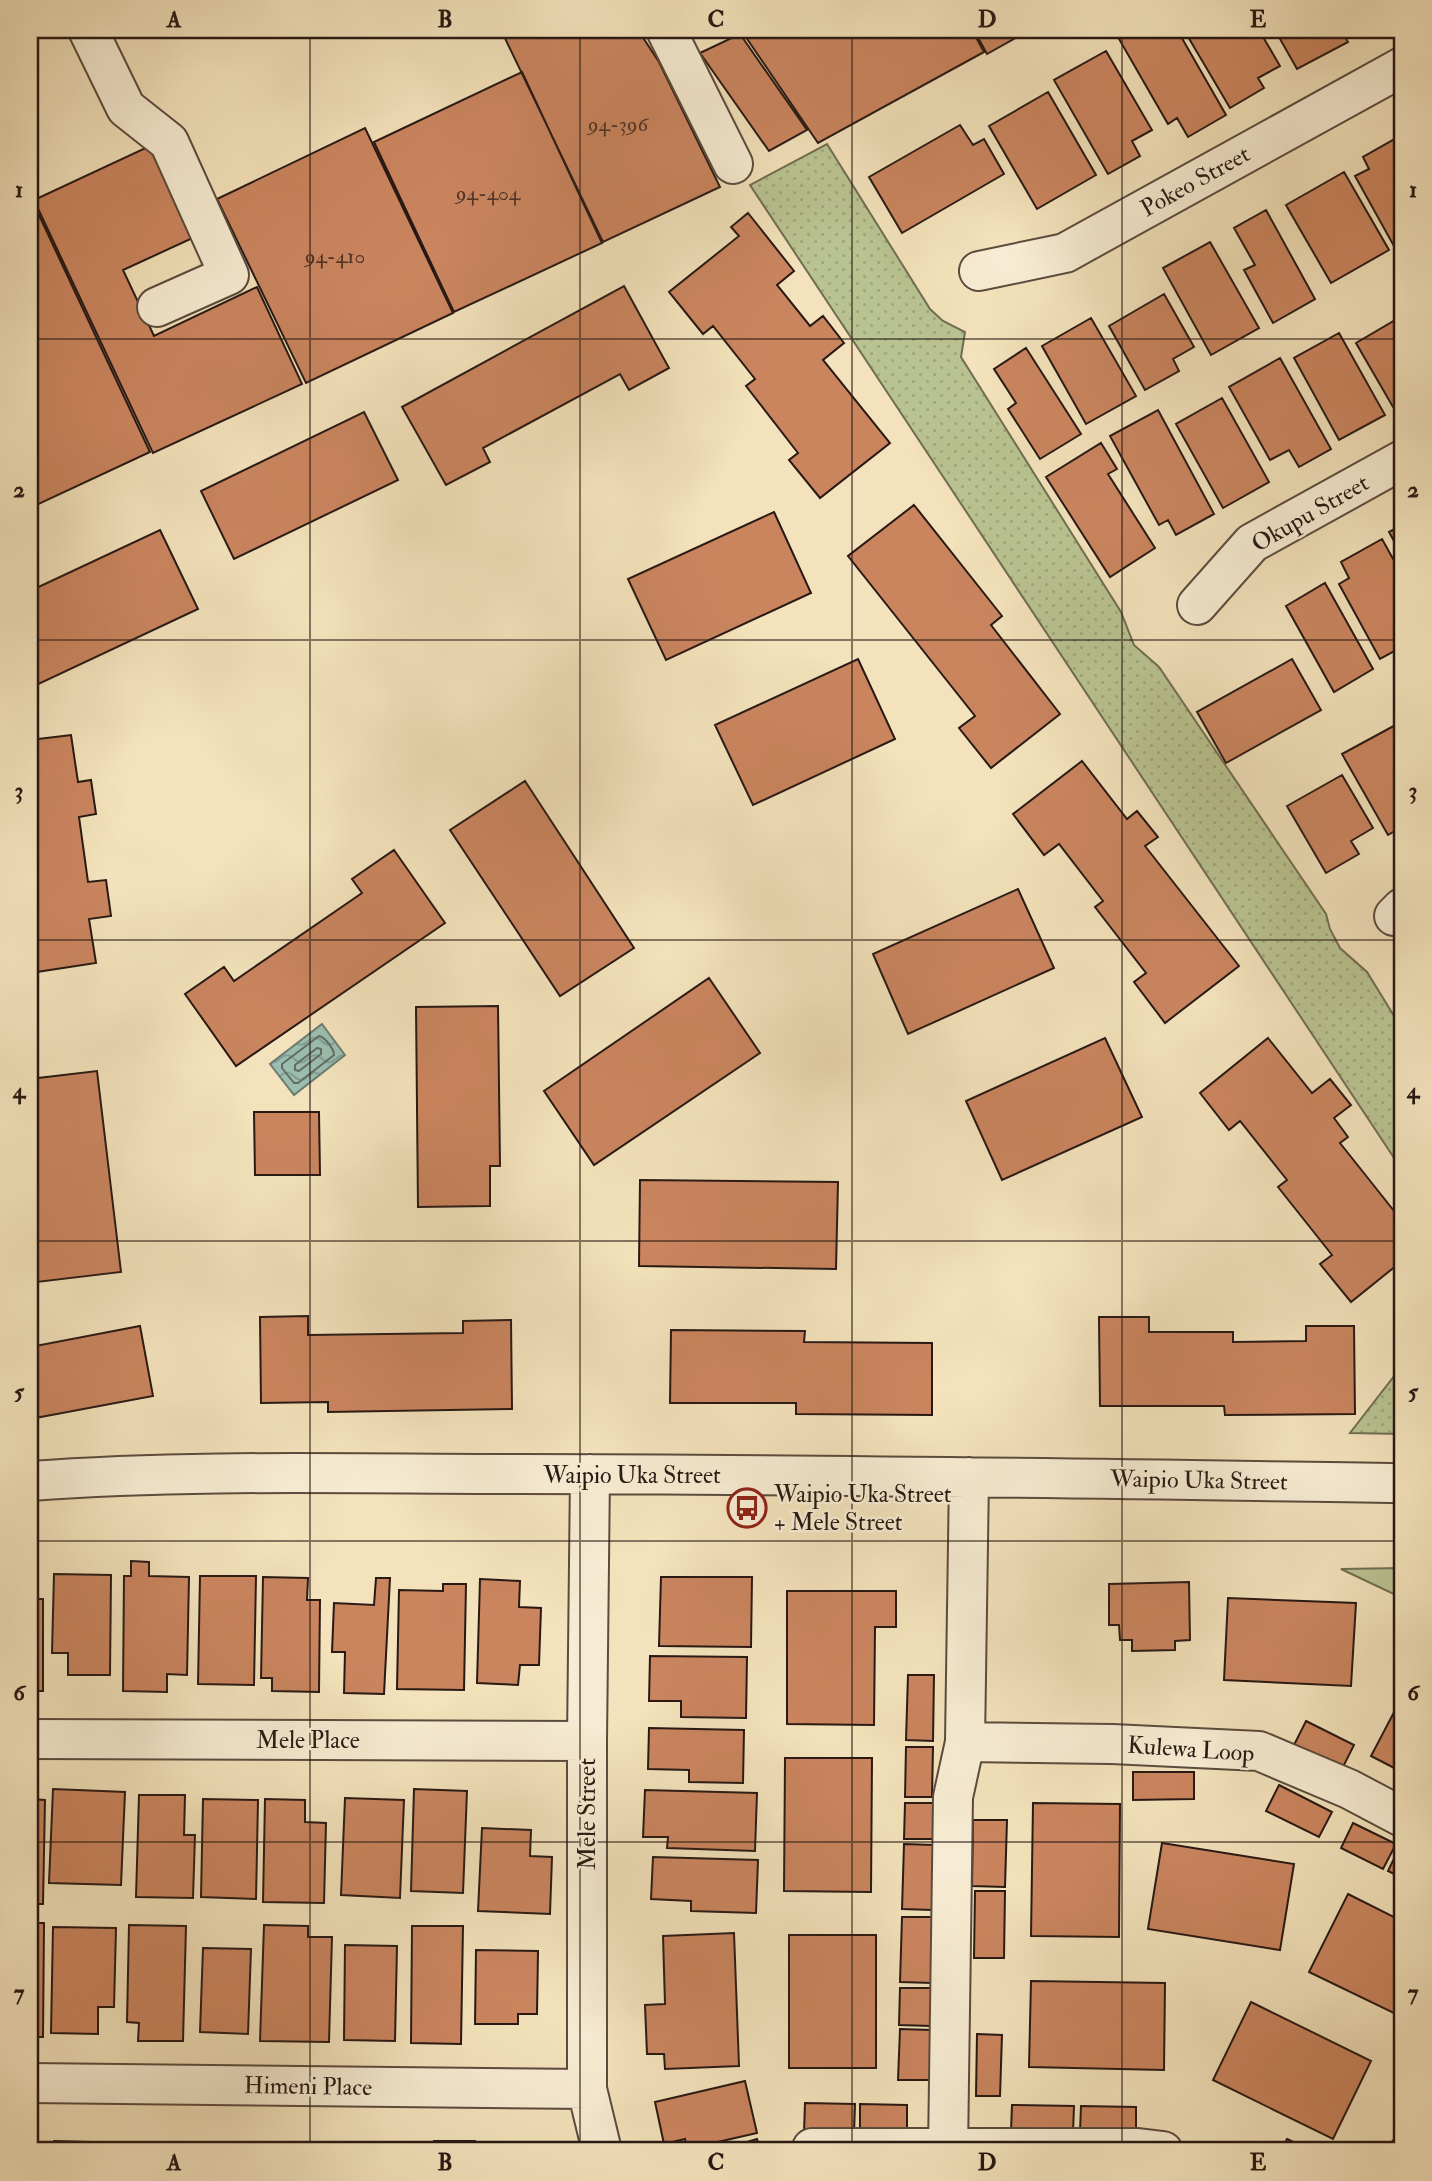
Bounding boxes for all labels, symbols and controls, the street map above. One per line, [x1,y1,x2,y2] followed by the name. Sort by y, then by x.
[166,5,182,34] text: A
[437,5,453,34] text: B
[708,5,724,34] text: C
[978,5,996,34] text: D
[1250,5,1267,34] text: E
[586,111,650,138] house number: 94-396
[1135,139,1256,224] street label: Pokeo Street
[15,175,23,204] text: 1
[1409,175,1417,204] text: 1
[454,180,522,207] house number: 94-404
[303,243,365,270] house number: 94-410
[1246,467,1375,559] street label: Okupu Street
[13,475,25,504] text: 2
[1407,475,1419,504] text: 2
[15,776,23,805] text: 3
[1409,776,1417,805] text: 3
[12,1076,27,1105] text: 4
[1406,1076,1421,1105] text: 4
[14,1377,25,1406] text: 5
[1408,1377,1419,1406] text: 5
[542,1460,721,1491] street label: Waipio Uka Street
[1109,1463,1288,1498] street label: Waipio Uka Street
[773,1479,952,1538] place label: Waipio Uka Street + Mele Street
[726,1487,768,1529] bus stop icon: Waipio Uka Street + Mele Street
[13,1678,27,1707] text: 6
[1407,1678,1421,1707] text: 6
[256,1725,360,1756] street label: Mele Place
[1126,1730,1256,1769] street label: Kulewa Loop
[572,1758,603,1870] street label: Mele Street
[14,1978,25,2007] text: 7
[1408,1978,1419,2007] text: 7
[244,2070,372,2103] street label: Himeni Place
[166,2148,182,2177] text: A
[437,2148,453,2177] text: B
[708,2148,724,2177] text: C
[978,2148,996,2177] text: D
[1250,2148,1267,2177] text: E

